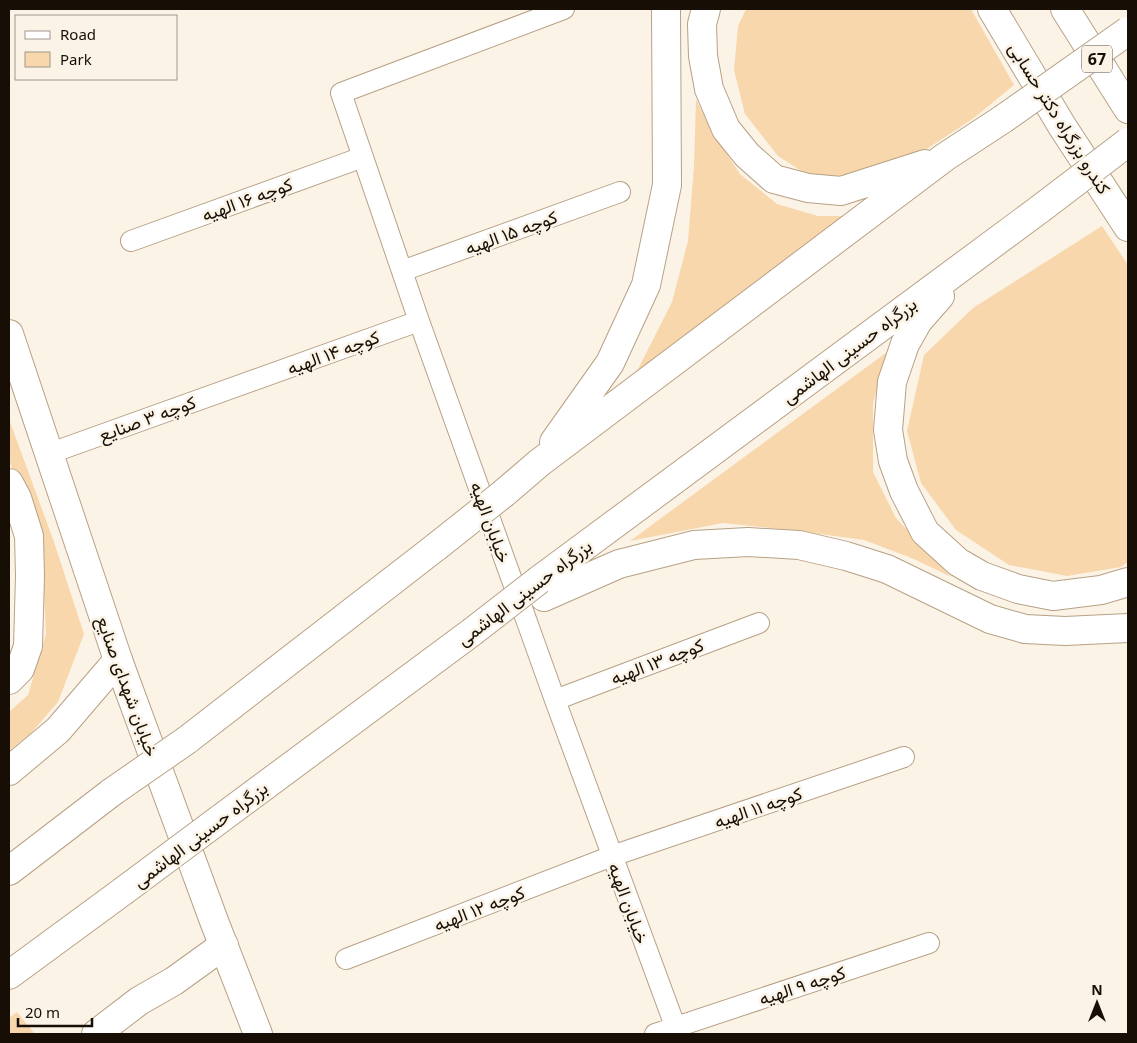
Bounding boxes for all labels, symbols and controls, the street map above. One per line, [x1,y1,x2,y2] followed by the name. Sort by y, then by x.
[15,15,178,80] legend
[60,24,96,44] text: Road
[1004,38,1116,198] street label: کندرو بزرگراه دکتر حسابی
[1082,46,1112,72] road number: 67
[60,49,92,69] text: Park
[198,171,296,227] street label: کوچه ۱۶ الهیه
[461,204,561,261] street label: کوچه ۱۵ الهیه
[777,291,921,409] street label: بزرگراه حسینی الهاشمی
[284,324,383,381] street label: کوچه ۱۴ الهیه
[95,389,199,448] street label: کوچه ۳ صنایع
[465,478,517,566] street label: خیابان الهیه
[452,533,596,651] street label: بزرگراه حسینی الهاشمی
[91,613,165,760] street label: خیابان شهدای صنایع
[607,632,707,691] street label: کوچه ۱۳ الهیه
[128,775,272,893] street label: بزرگراه حسینی الهاشمی
[711,781,805,834] street label: کوچه ۱۱ الهیه
[603,859,655,947] street label: خیابان الهیه
[430,880,528,937] street label: کوچه ۱۲ الهیه
[756,960,849,1011] street label: کوچه ۹ الهیه
[1072,978,1122,1028] north arrow
[1091,980,1103,999] text: N
[18,996,91,1028] scale bar
[25,1002,60,1022] text: 20 m

